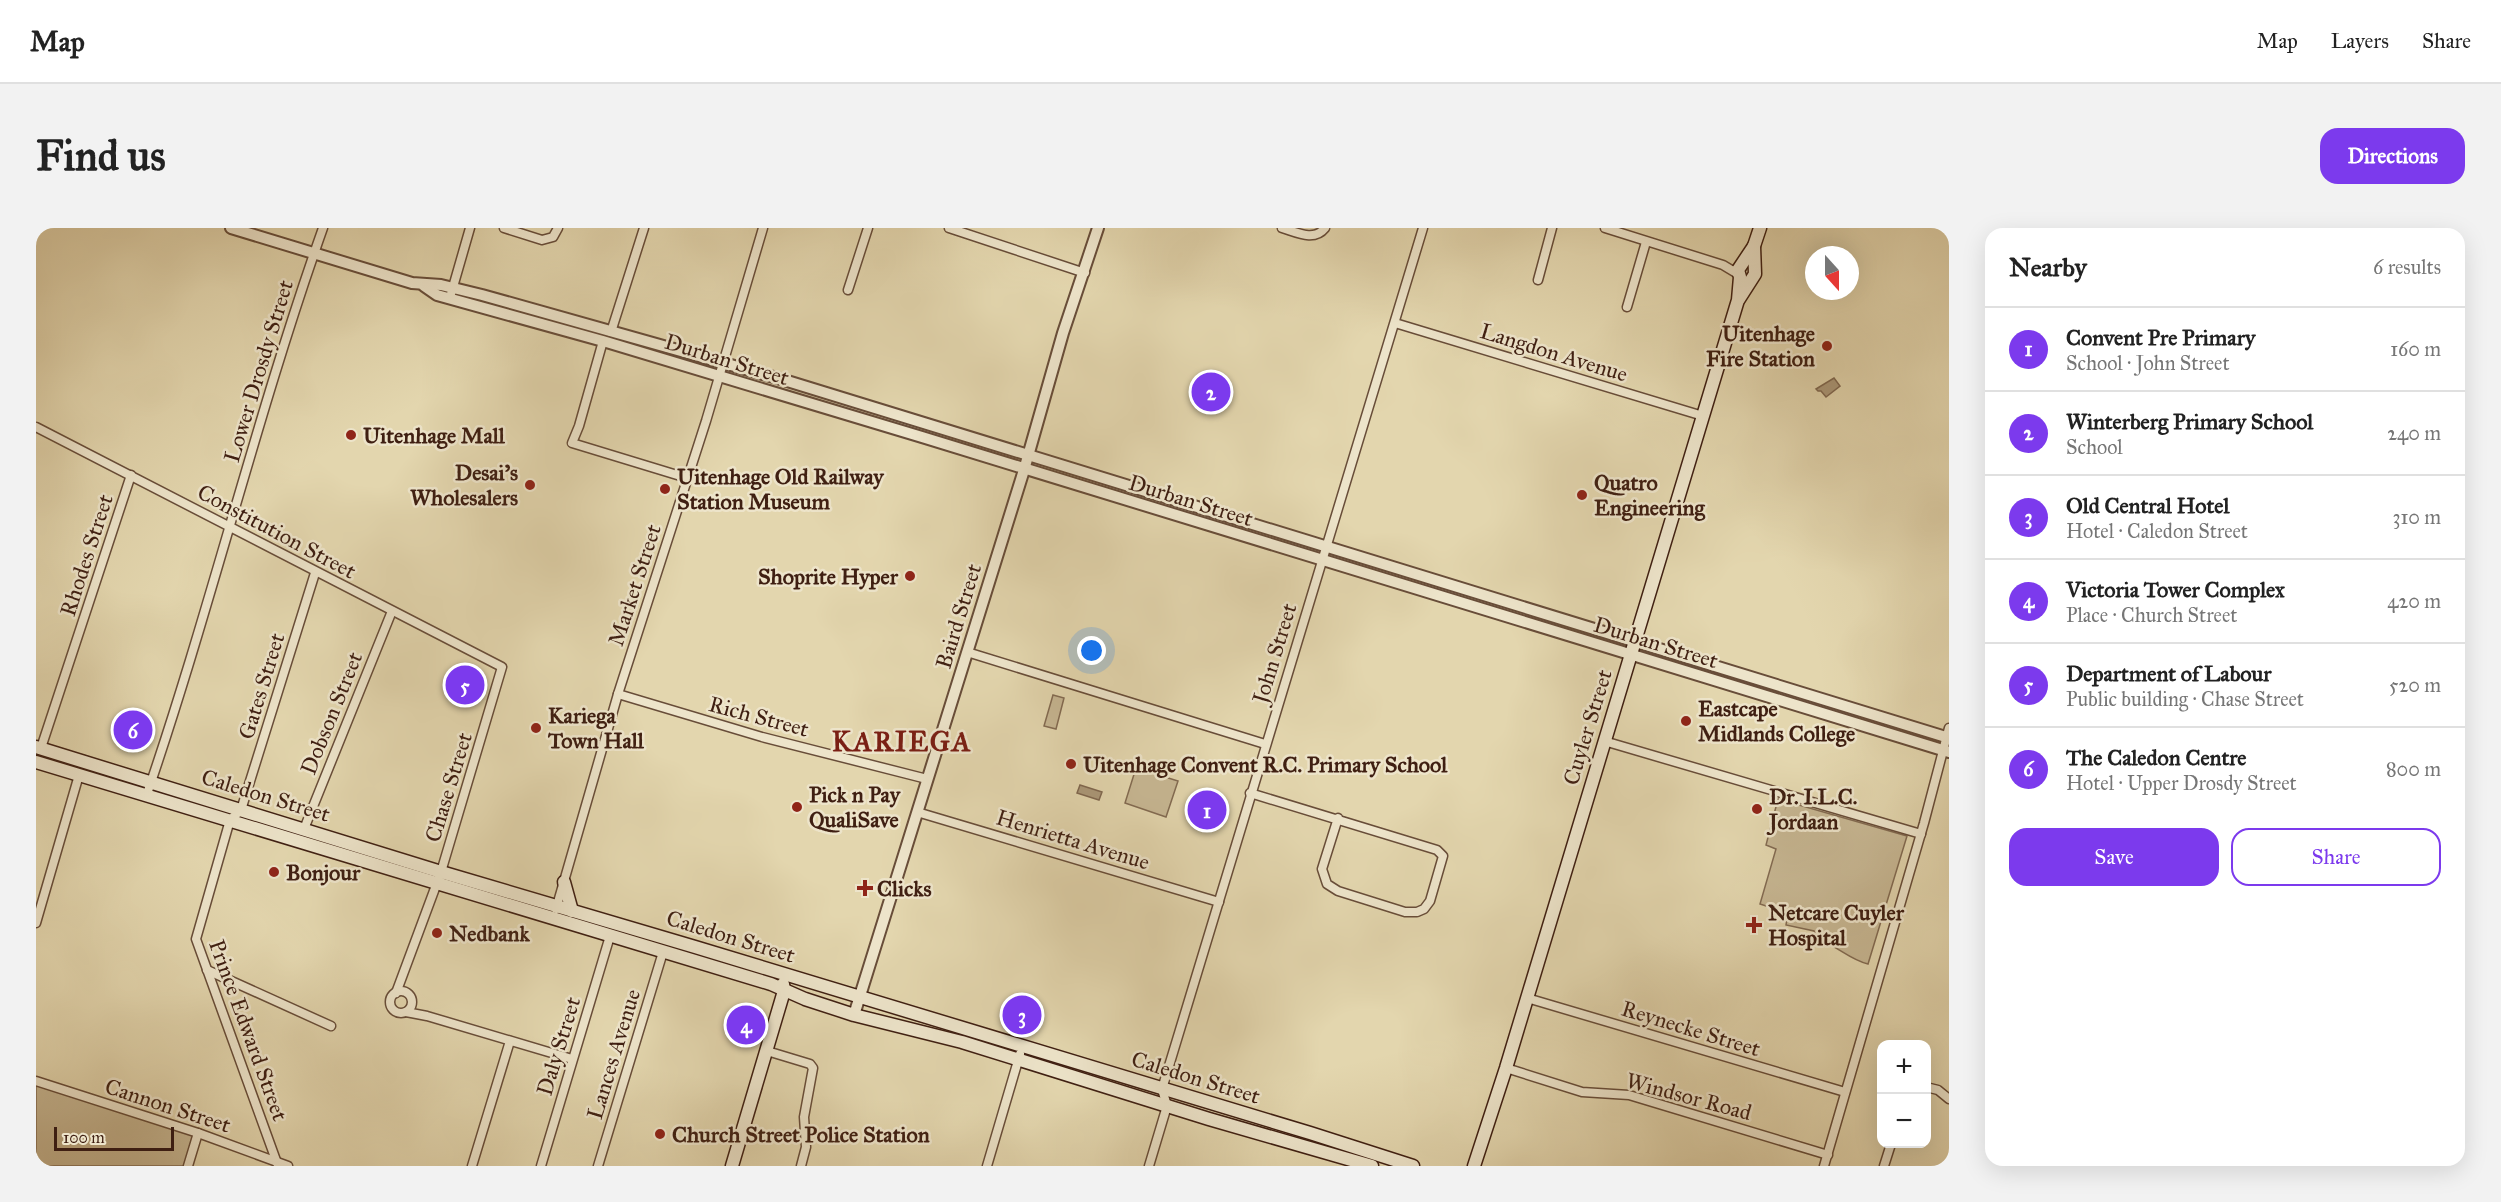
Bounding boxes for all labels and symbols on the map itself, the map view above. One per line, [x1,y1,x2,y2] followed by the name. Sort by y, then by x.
[1805,246,1859,300] north arrow
[218,277,299,466] street label: Lower Drosdy Street
[1477,317,1631,388] street label: Langdon Avenue
[1706,320,1815,372] place label: Uitenhage Fire Station
[661,328,792,391] street label: Durban Street
[1820,339,1834,353] marker: Uitenhage Fire Station
[1192,370,1230,414] pin: 2
[363,422,506,449] place label: Uitenhage Mall
[344,428,358,442] marker: Uitenhage Mall
[410,459,518,511] place label: Desai's Wholesalers
[677,463,885,515] place label: Uitenhage Old Railway Station Museum
[1125,469,1256,532] street label: Durban Street
[1594,469,1705,521] place label: Quatro Engineering
[193,478,361,585] street label: Constitution Street
[523,478,537,492] marker: Desai's Wholesalers
[658,482,672,496] marker: Uitenhage Old Railway Station Museum
[1575,488,1589,502] marker: Quatro Engineering
[54,491,119,619] street label: Rhodes Street
[602,521,667,649] street label: Market Street
[930,560,987,672] street label: Baird Street
[758,563,899,590] place label: Shoprite Hyper
[903,569,917,583] marker: Shoprite Hyper
[1246,600,1303,708] street label: John Street
[1590,611,1721,674] street label: Durban Street
[233,630,290,743] street label: Gates Street
[1077,636,1106,665] your location
[295,648,368,778] street label: Dobson Street
[446,662,484,708] pin: 5
[1557,666,1618,788] street label: Cuyler Street
[706,690,812,743] street label: Rich Street
[1698,695,1855,747] place label: Eastcape Midlands College
[547,702,645,754] place label: Kariega Town Hall
[114,708,152,752] pin: 6
[1679,714,1693,728] marker: Eastcape Midlands College
[529,721,543,735] marker: Kariega Town Hall
[832,724,972,759] district label: KARIEGA
[419,729,478,845] street label: Chase Street
[1083,751,1448,778] place label: Uitenhage Convent R.C. Primary School
[1064,757,1078,771] marker: Uitenhage Convent R.C. Primary School
[198,763,334,828] street label: Caledon Street
[809,781,902,833] place label: Pick n Pay QualiSave
[1766,783,1857,836] place label: Dr. I.L.C. Jordaan
[1188,788,1226,832] pin: 1
[790,800,804,814] marker: Pick n Pay QualiSave
[1750,802,1764,816] marker: Dr. I.L.C. Jordaan
[993,803,1153,876] street label: Henrietta Avenue
[286,859,361,886] place label: Bonjour
[267,865,281,879] marker: Bonjour
[877,875,931,902] place label: Clicks
[858,881,872,895] marker: Clicks
[1768,899,1905,951] place label: Netcare Cuyler Hospital
[663,904,799,969] street label: Caledon Street
[1745,916,1763,934] marker: Netcare Cuyler Hospital
[449,920,530,947] place label: Nedbank
[430,926,444,940] marker: Nedbank
[203,936,294,1125] street label: Prince Edward Street
[581,986,646,1123] street label: Lances Avenue
[1002,992,1042,1038] pin: 3
[531,993,586,1099] street label: Daly Street
[1618,995,1764,1062] street label: Reynecke Street
[726,1002,766,1048] pin: 4
[1128,1045,1264,1110] street label: Caledon Street
[1623,1067,1755,1126] street label: Windsor Road
[102,1072,234,1139] street label: Cannon Street
[672,1121,930,1148] place label: Church Street Police Station
[54,1124,174,1152] scale bar
[653,1127,667,1141] marker: Church Street Police Station

